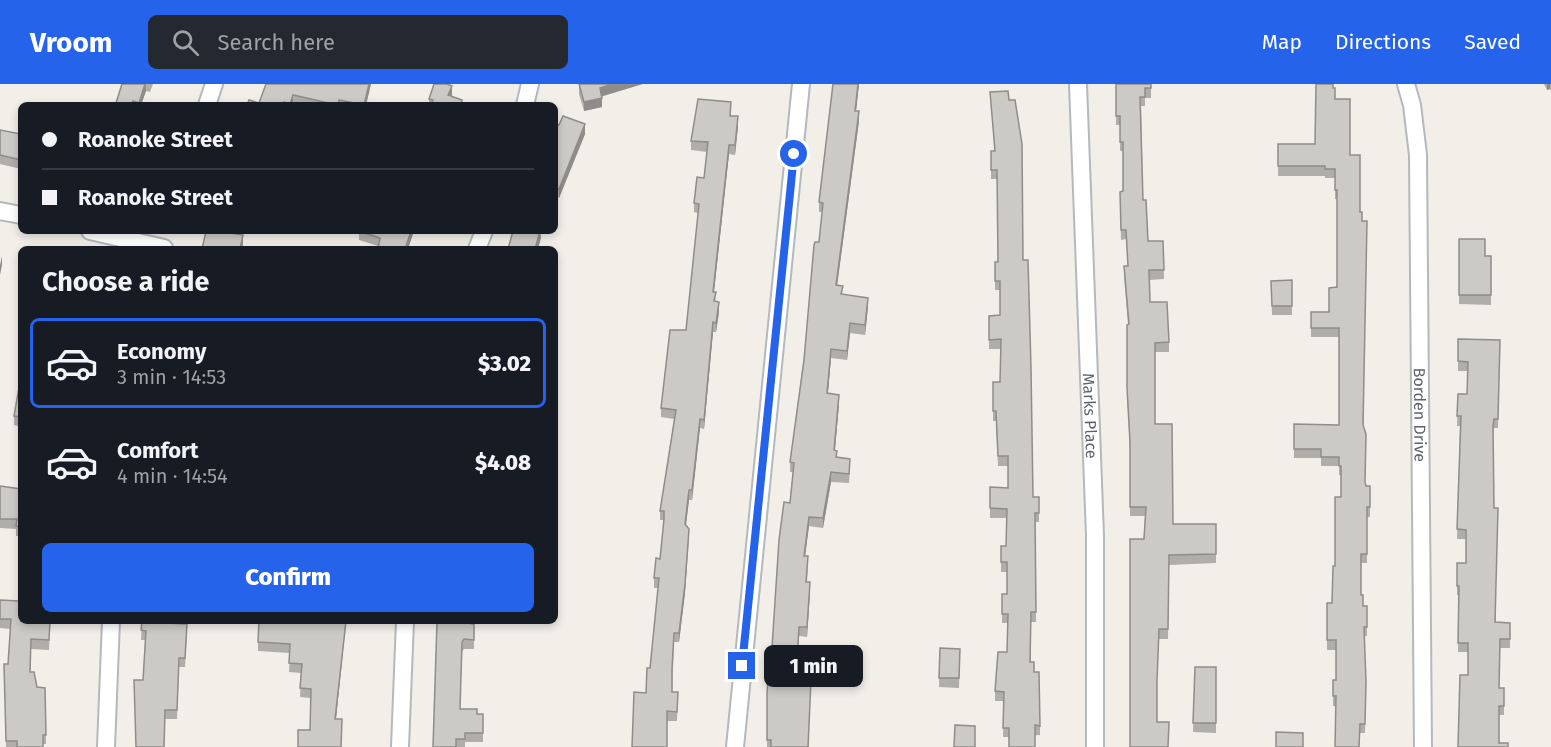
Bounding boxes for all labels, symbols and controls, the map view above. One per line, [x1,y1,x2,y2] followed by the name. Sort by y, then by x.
[148,15,568,69] search box
[30,26,112,59] text: Vroom
[169,26,202,59] icon: search
[217,29,335,56] text: Search here
[1262,29,1302,55] text: Map
[1335,29,1431,55] text: Directions
[1464,29,1521,55] text: Saved
[78,126,233,153] text: Roanoke Street
[780,140,807,167] route start
[78,184,233,211] text: Roanoke Street
[42,266,209,298] text: Choose a ride
[45,336,99,390] icon: car
[117,338,206,365] text: Economy
[478,350,531,377] text: $3.02
[117,365,226,389] text: 3 min · 14:53
[1410,368,1430,462] street label: Borden Drive
[1079,373,1101,459] street label: Marks Place
[45,435,99,489] icon: car
[117,437,198,464] text: Comfort
[475,449,531,476] text: $4.08
[117,464,228,488] text: 4 min · 14:54
[42,543,534,612] button: Confirm
[763,645,862,687] callout: 1 min
[728,652,755,679] route end
[790,654,837,678] text: 1 min

